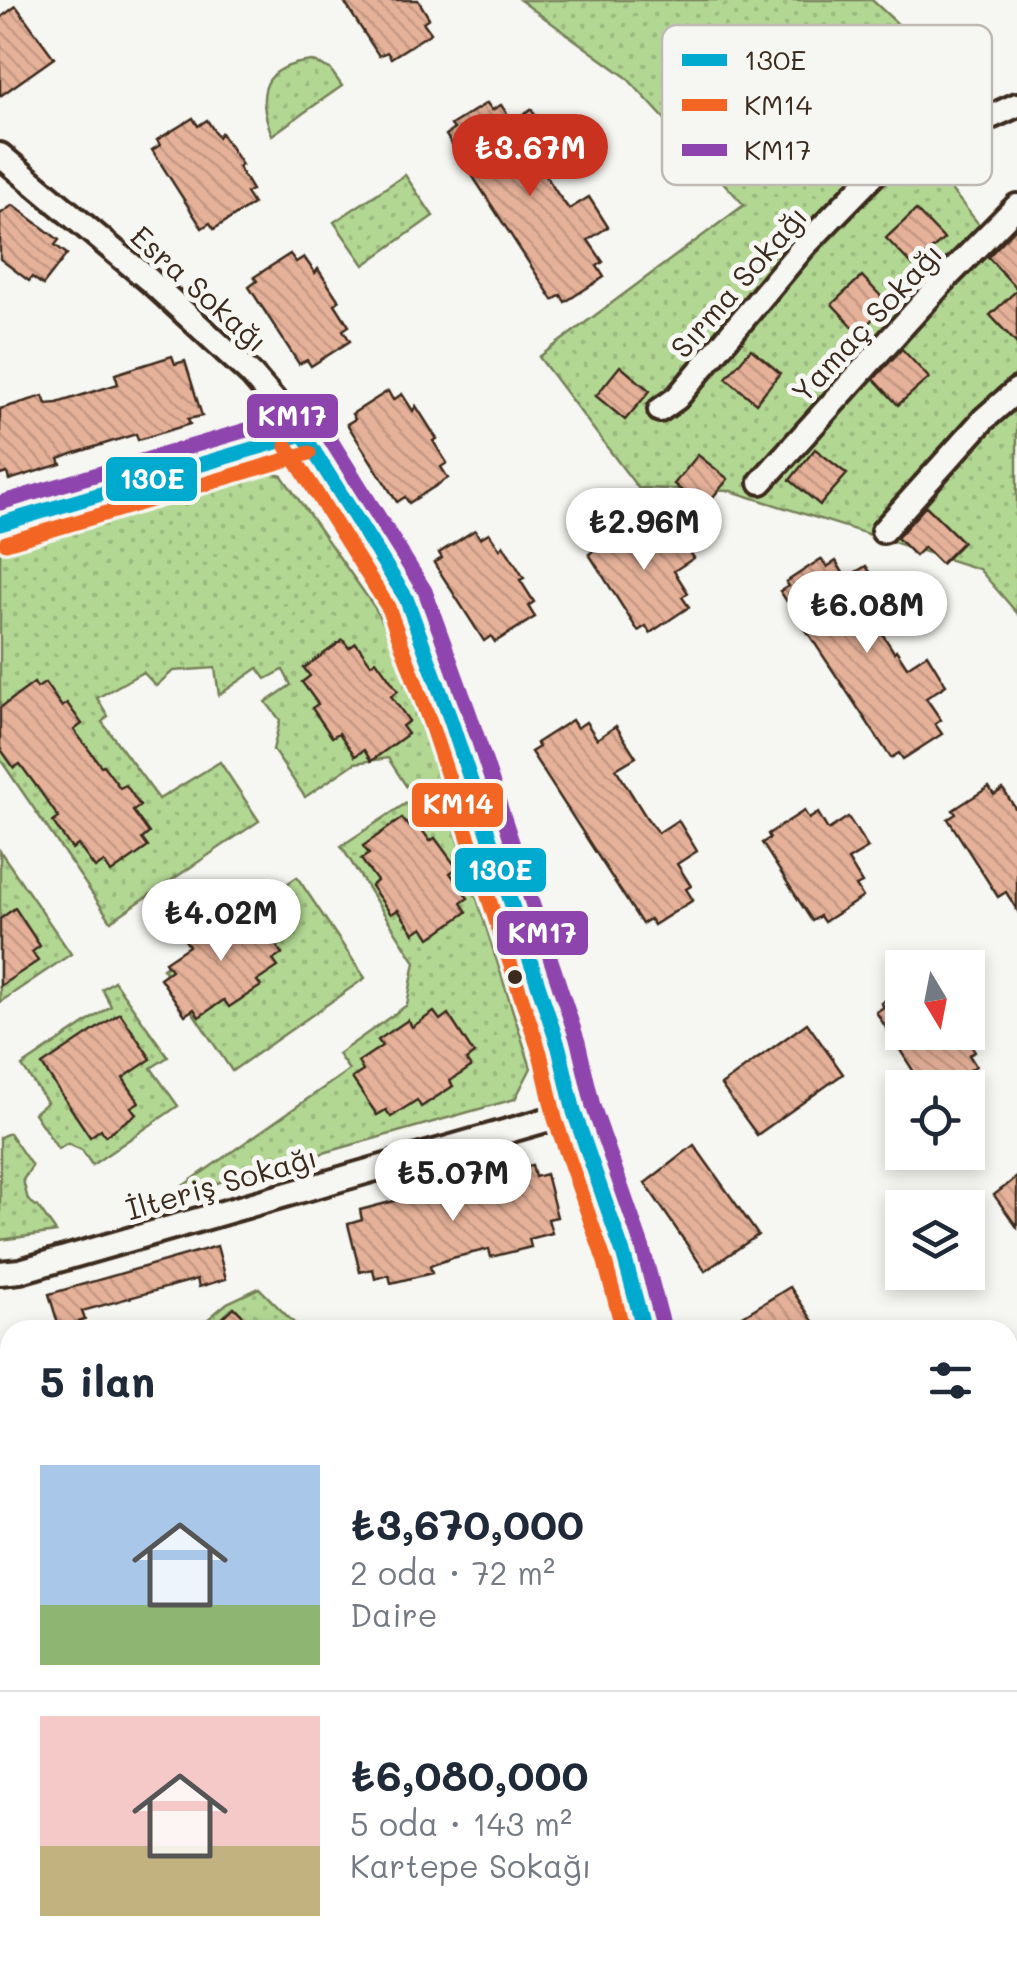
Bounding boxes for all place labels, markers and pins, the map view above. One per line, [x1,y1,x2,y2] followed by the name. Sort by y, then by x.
[449,114,611,199] pin: ₺3.67M
[563,488,725,573] pin: ₺2.96M
[786,571,948,656] pin: ₺6.08M
[140,879,302,964] pin: ₺4.02M
[505,967,525,987] unlabelled marker
[372,1139,534,1224] pin: ₺5.07M

